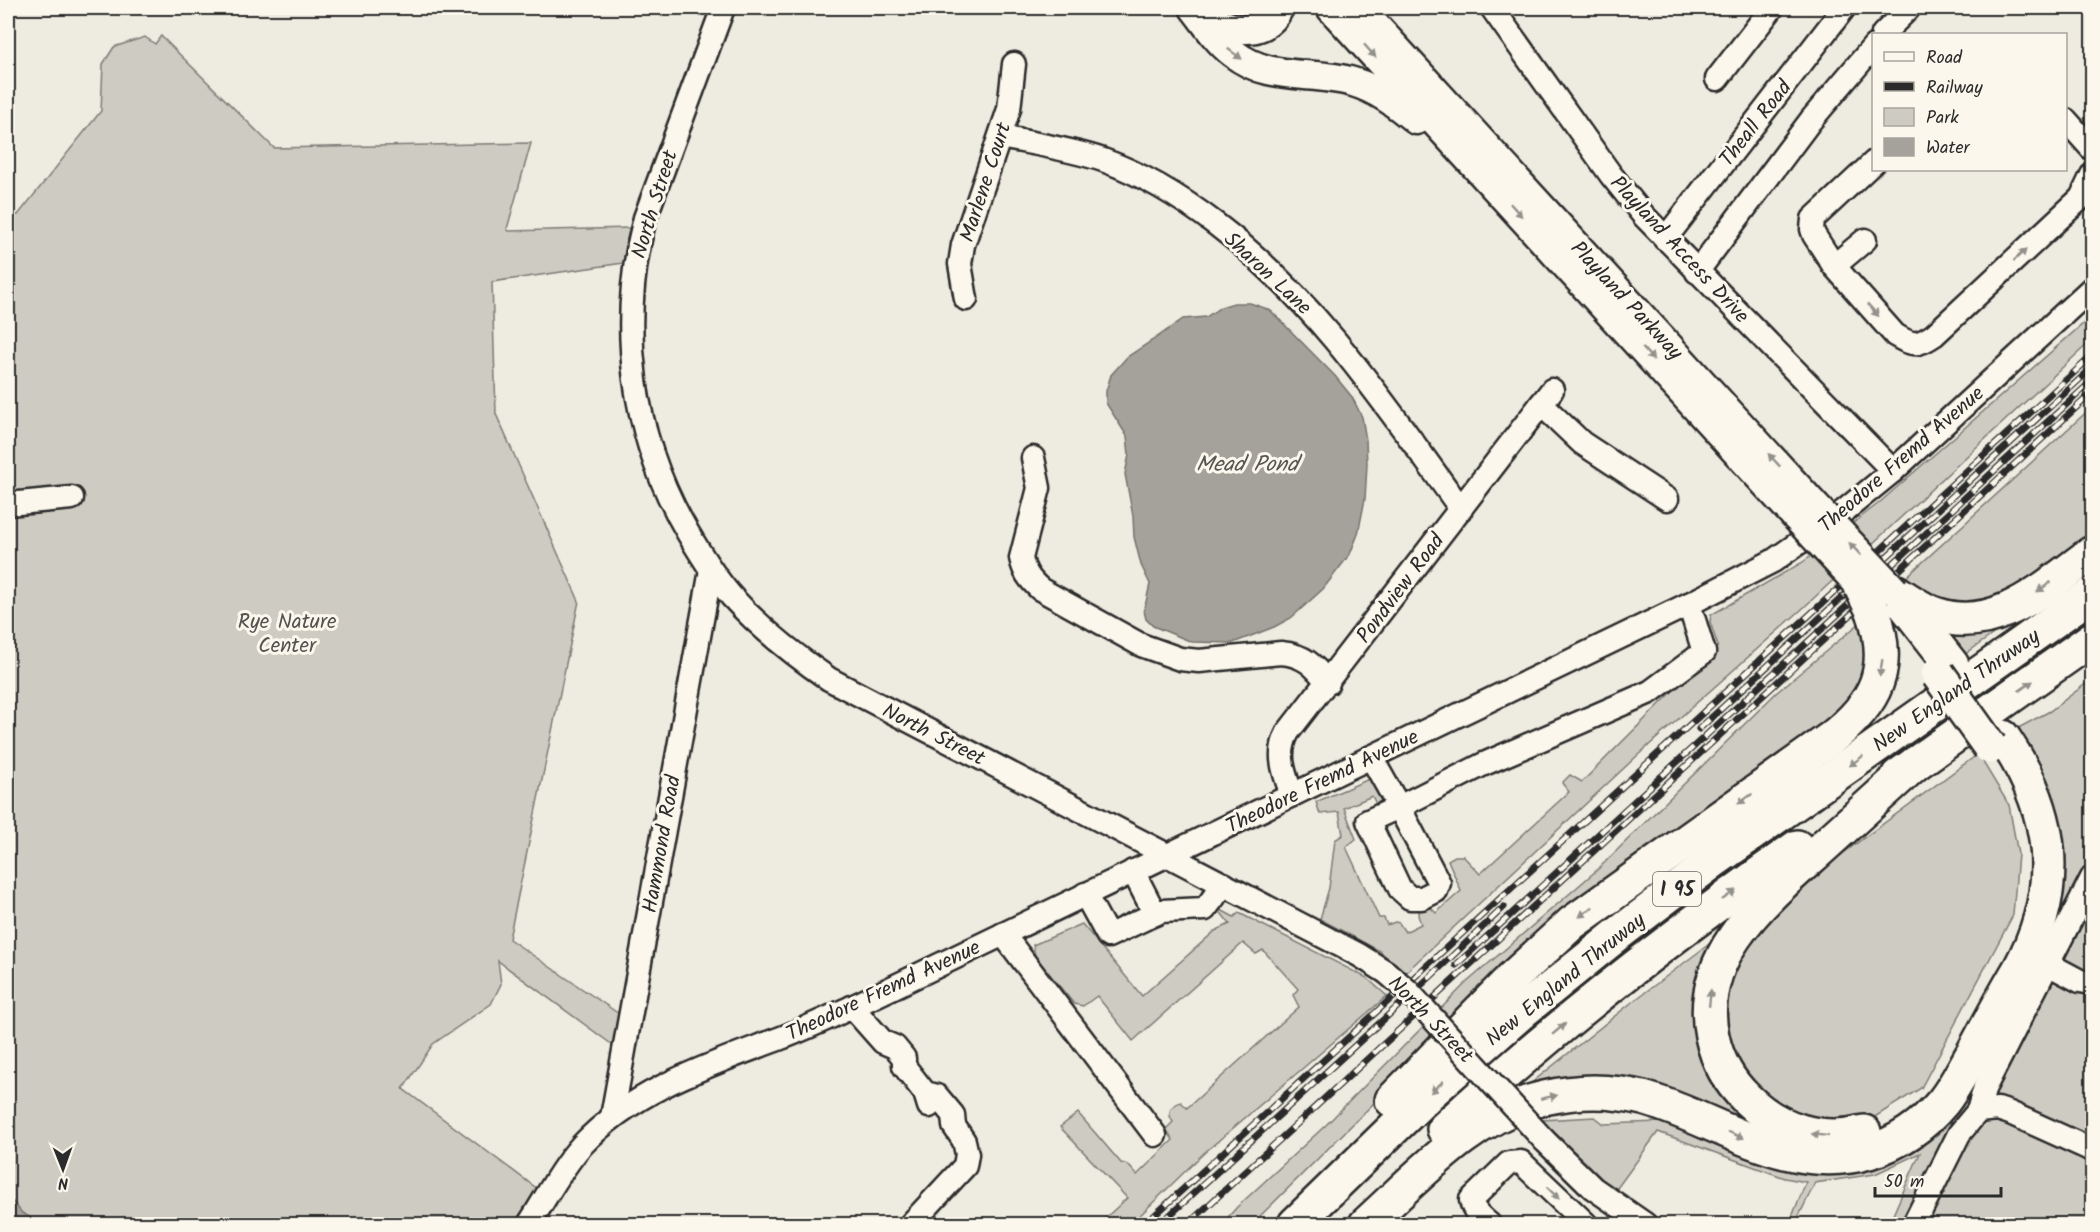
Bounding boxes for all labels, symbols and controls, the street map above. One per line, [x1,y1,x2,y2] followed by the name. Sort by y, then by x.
[1872,33,2067,171] legend
[1363,43,1376,58] one-way arrow
[1926,44,1963,73] text: Road
[1227,47,1242,59] one-way arrow
[1712,73,1801,175] street label: Theall Road
[1926,74,1983,103] text: Railway
[1926,104,1959,133] text: Park
[952,117,1022,247] street label: Marlene Court
[1926,134,1971,163] text: Water
[623,145,688,263] street label: North Street
[1601,168,1757,332] street label: Playland Access Drive
[1509,203,1523,218] one-way arrow
[1215,224,1319,324] street label: Sharon Lane
[1562,234,1690,368] street label: Playland Parkway
[2013,248,2027,262] one-way arrow
[1866,302,1879,317] one-way arrow
[1640,347,1654,361] one-way arrow
[1812,378,1993,542] street label: Theodore Fremd Avenue
[1196,448,1303,483] water label: Mead Pond
[1767,453,1781,468] one-way arrow
[1349,526,1454,651] street label: Pondview Road
[1848,541,1862,556] one-way arrow
[2037,581,2053,593] one-way arrow
[238,606,337,663] park label: Rye Nature Center
[1866,621,2048,762] street label: New England Thruway
[1876,658,1885,677] one-way arrow
[2017,680,2033,692] one-way arrow
[876,695,991,776] street label: North Street
[1221,721,1425,843] street label: Theodore Fremd Avenue
[1848,755,1864,766] one-way arrow
[634,772,691,916] street label: Hammond Road
[1737,793,1752,805] one-way arrow
[1653,872,1701,906] road number: I 95
[1721,889,1737,902] one-way arrow
[1479,905,1653,1055] street label: New England Thruway
[1578,906,1594,919] one-way arrow
[781,932,987,1051] street label: Theodore Fremd Avenue
[1379,968,1481,1072] street label: North Street
[1706,988,1715,1007] one-way arrow
[1551,1022,1567,1035] one-way arrow
[1430,1080,1445,1094] one-way arrow
[1539,1092,1558,1101] one-way arrow
[1811,1130,1830,1139] one-way arrow
[1727,1131,1745,1140] one-way arrow
[33,1139,93,1199] north arrow
[1875,1160,2001,1198] scale bar
[1884,1168,1924,1197] text: 50 m
[58,1170,69,1195] text: N
[1546,1186,1560,1200] one-way arrow

